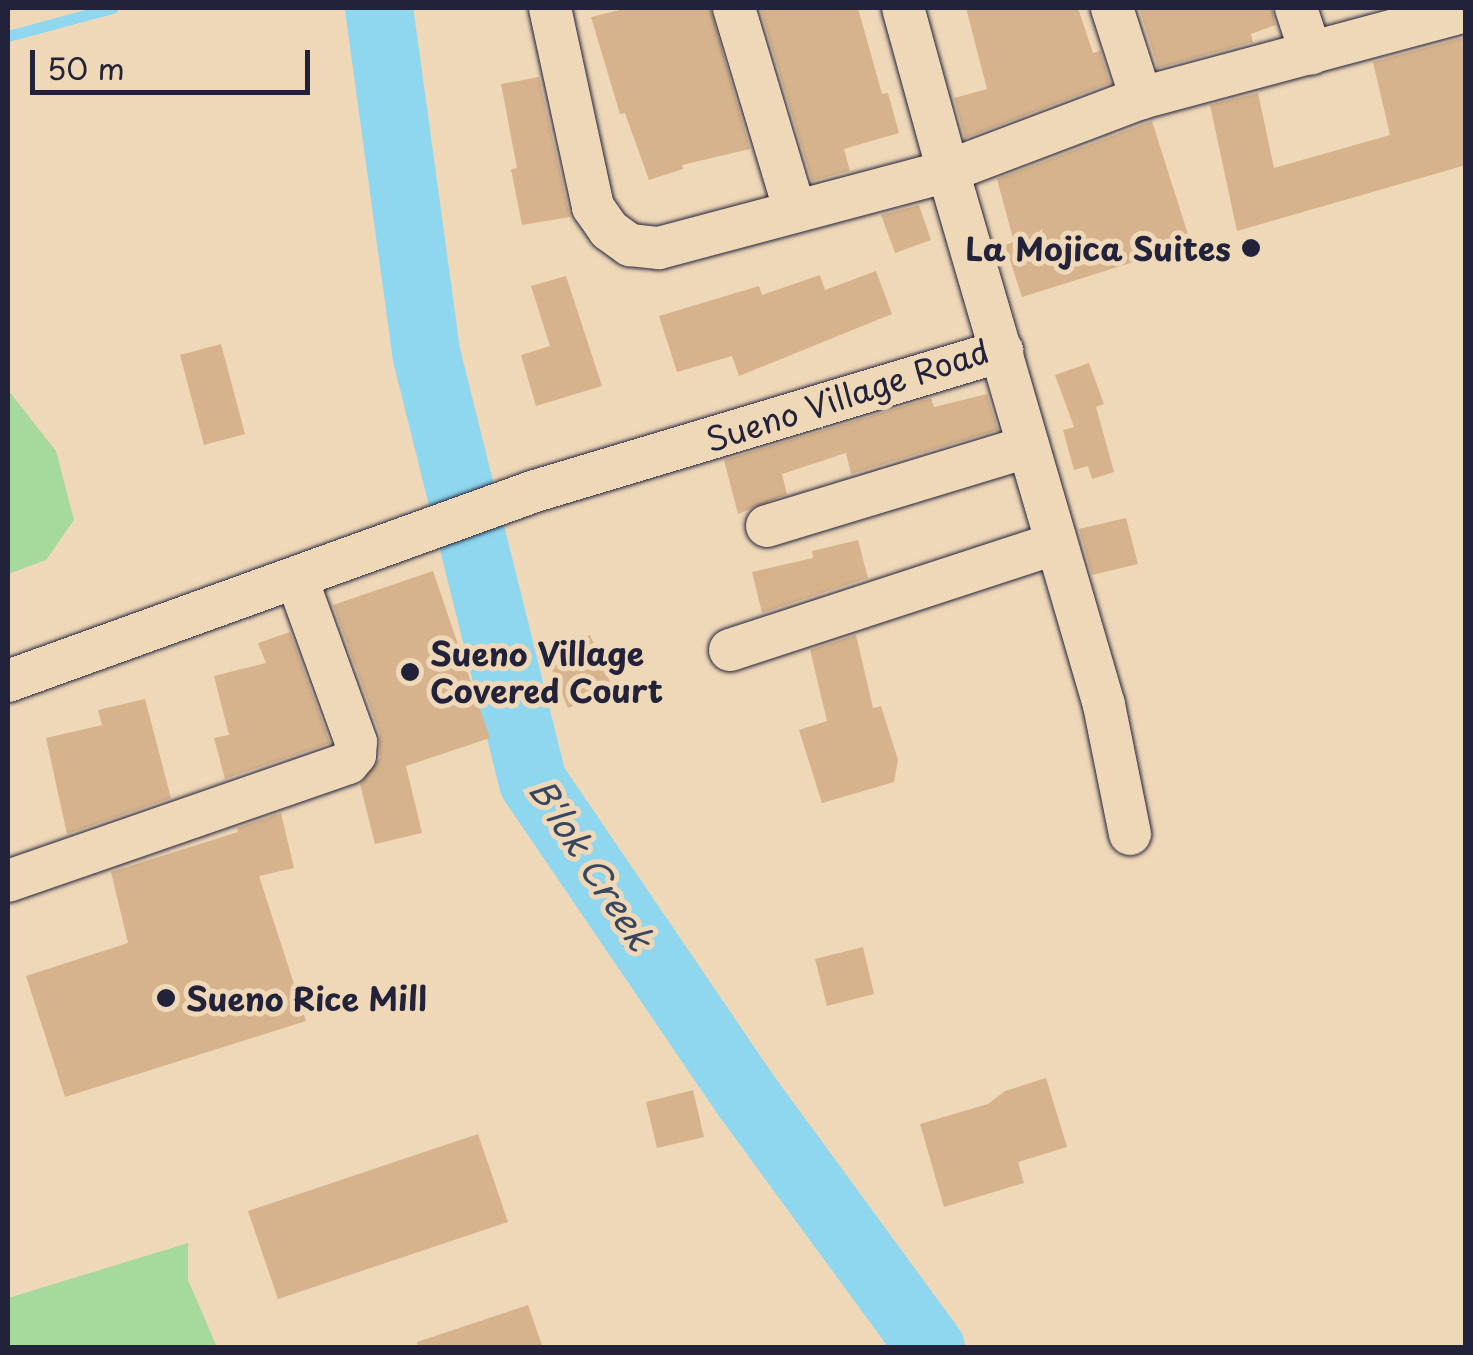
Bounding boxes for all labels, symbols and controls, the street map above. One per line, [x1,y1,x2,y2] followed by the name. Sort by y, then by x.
[35,30,315,92] scale bar
[47,45,125,90] text: 50 m
[964,229,1231,267] place label: La Mojica Suites
[1240,237,1262,259] marker: La Mojica Suites
[701,331,993,459] street label: Sueno Village Road
[430,635,667,710] place label: Sueno Village Covered Court
[399,661,421,683] marker: Sueno Village Covered Court
[521,770,663,958] water label: B'lok Creek
[186,979,429,1017] place label: Sueno Rice Mill
[155,987,177,1009] marker: Sueno Rice Mill

